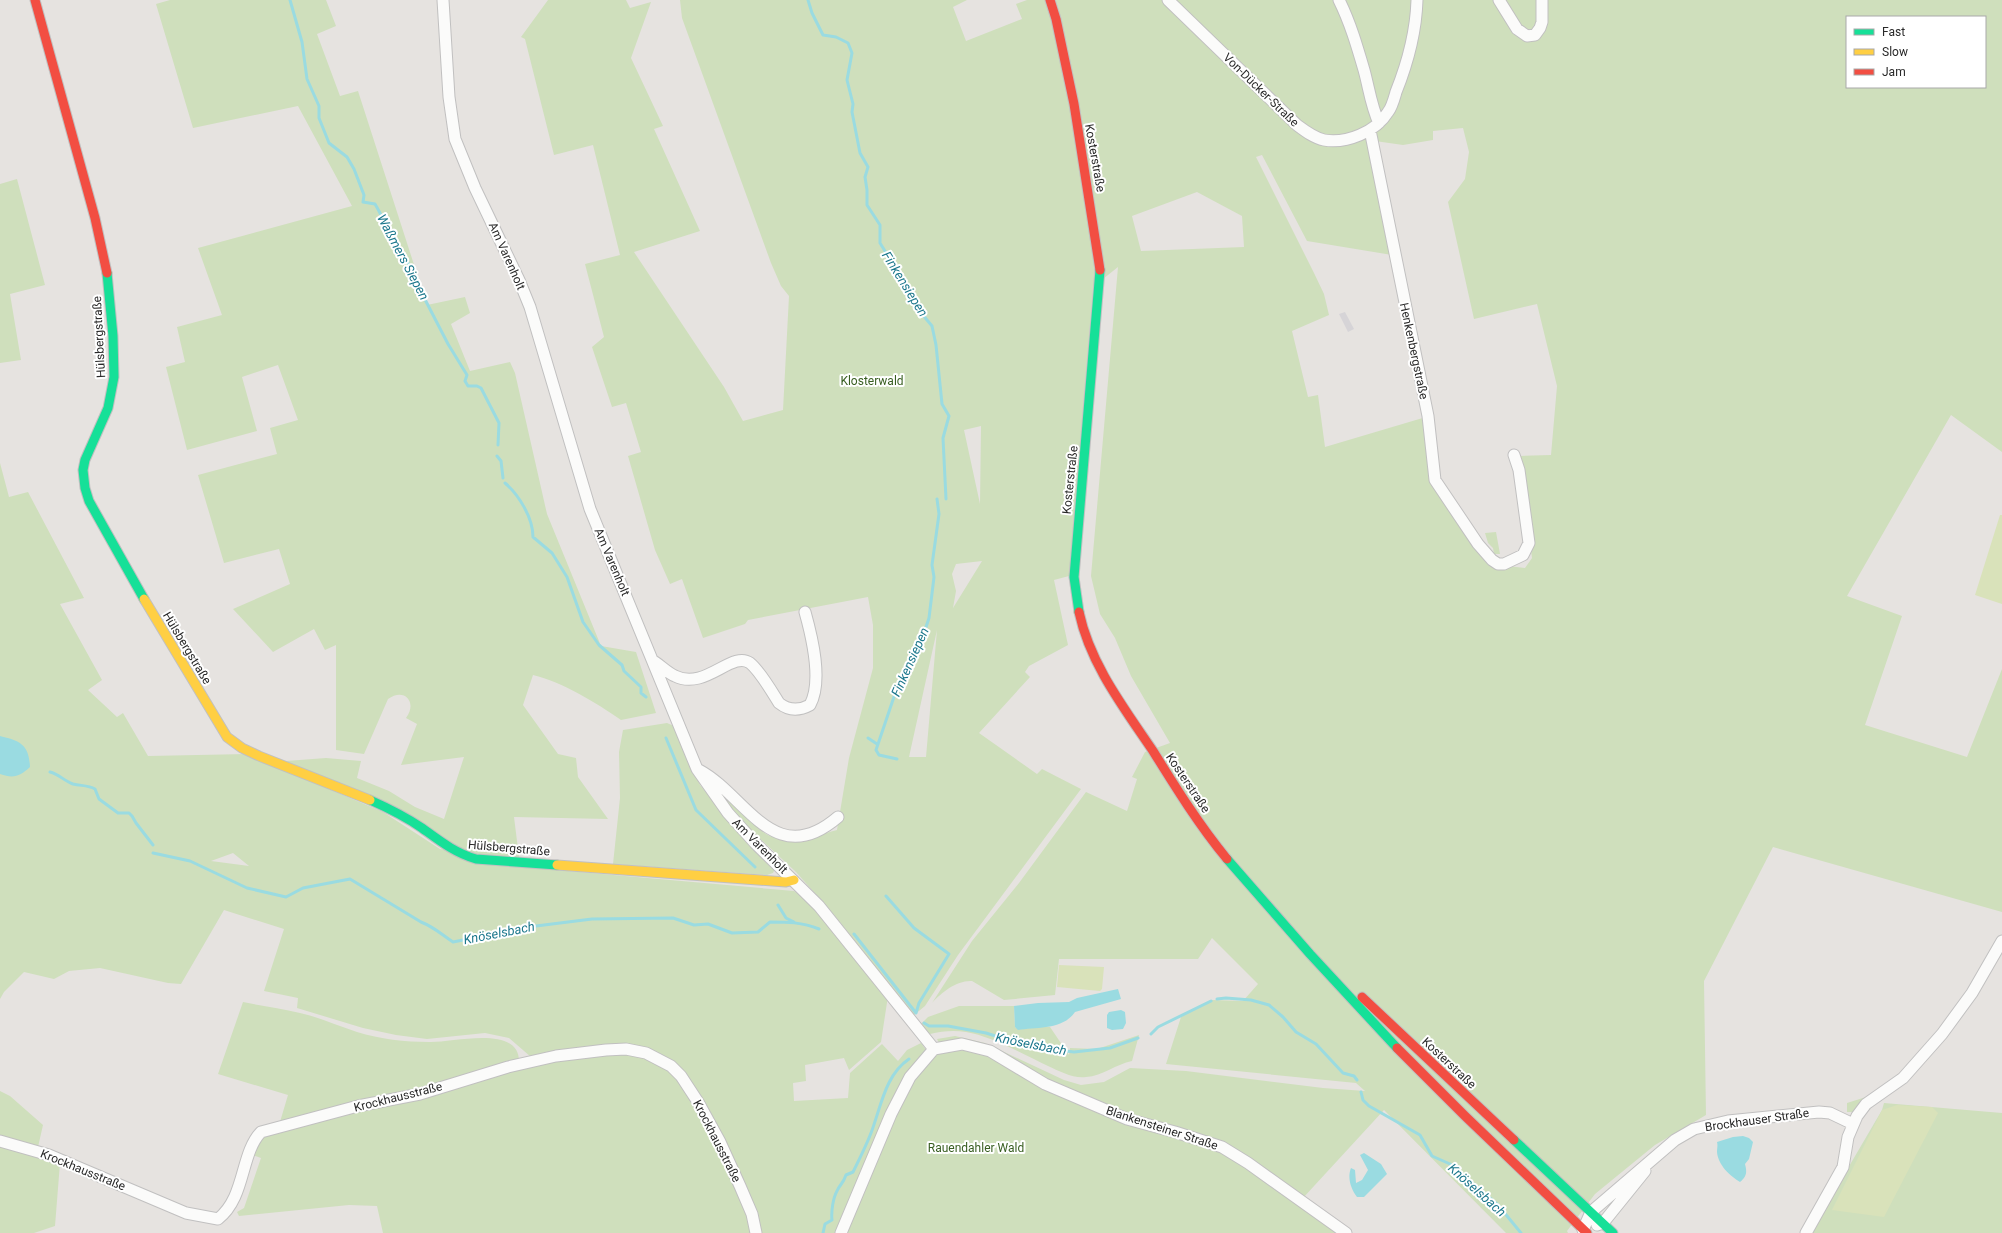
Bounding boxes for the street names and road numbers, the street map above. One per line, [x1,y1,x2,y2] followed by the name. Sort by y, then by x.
[1220,50,1302,130] street label: Von-Dücker-Straße
[1082,123,1108,193] street label: Kosterstraße
[486,220,528,292] street label: Am Varenholt
[90,296,108,378] street label: Hülsbergstraße
[1397,301,1431,401] street label: Henkenbergstraße
[1059,445,1081,515] street label: Kosterstraße
[591,526,633,598] street label: Am Varenholt
[160,609,214,687] street label: Hülsbergstraße
[1163,751,1213,815] street label: Kosterstraße
[729,815,791,877] street label: Am Varenholt
[468,837,550,859] street label: Hülsbergstraße
[1419,1034,1479,1092] street label: Kosterstraße
[352,1079,444,1115] street label: Krockhausstraße
[690,1097,744,1185] street label: Krockhausstraße
[1104,1103,1220,1153] street label: Blankensteiner Straße
[1704,1106,1810,1134] street label: Brockhauser Straße
[38,1147,128,1193] street label: Krockhausstraße

